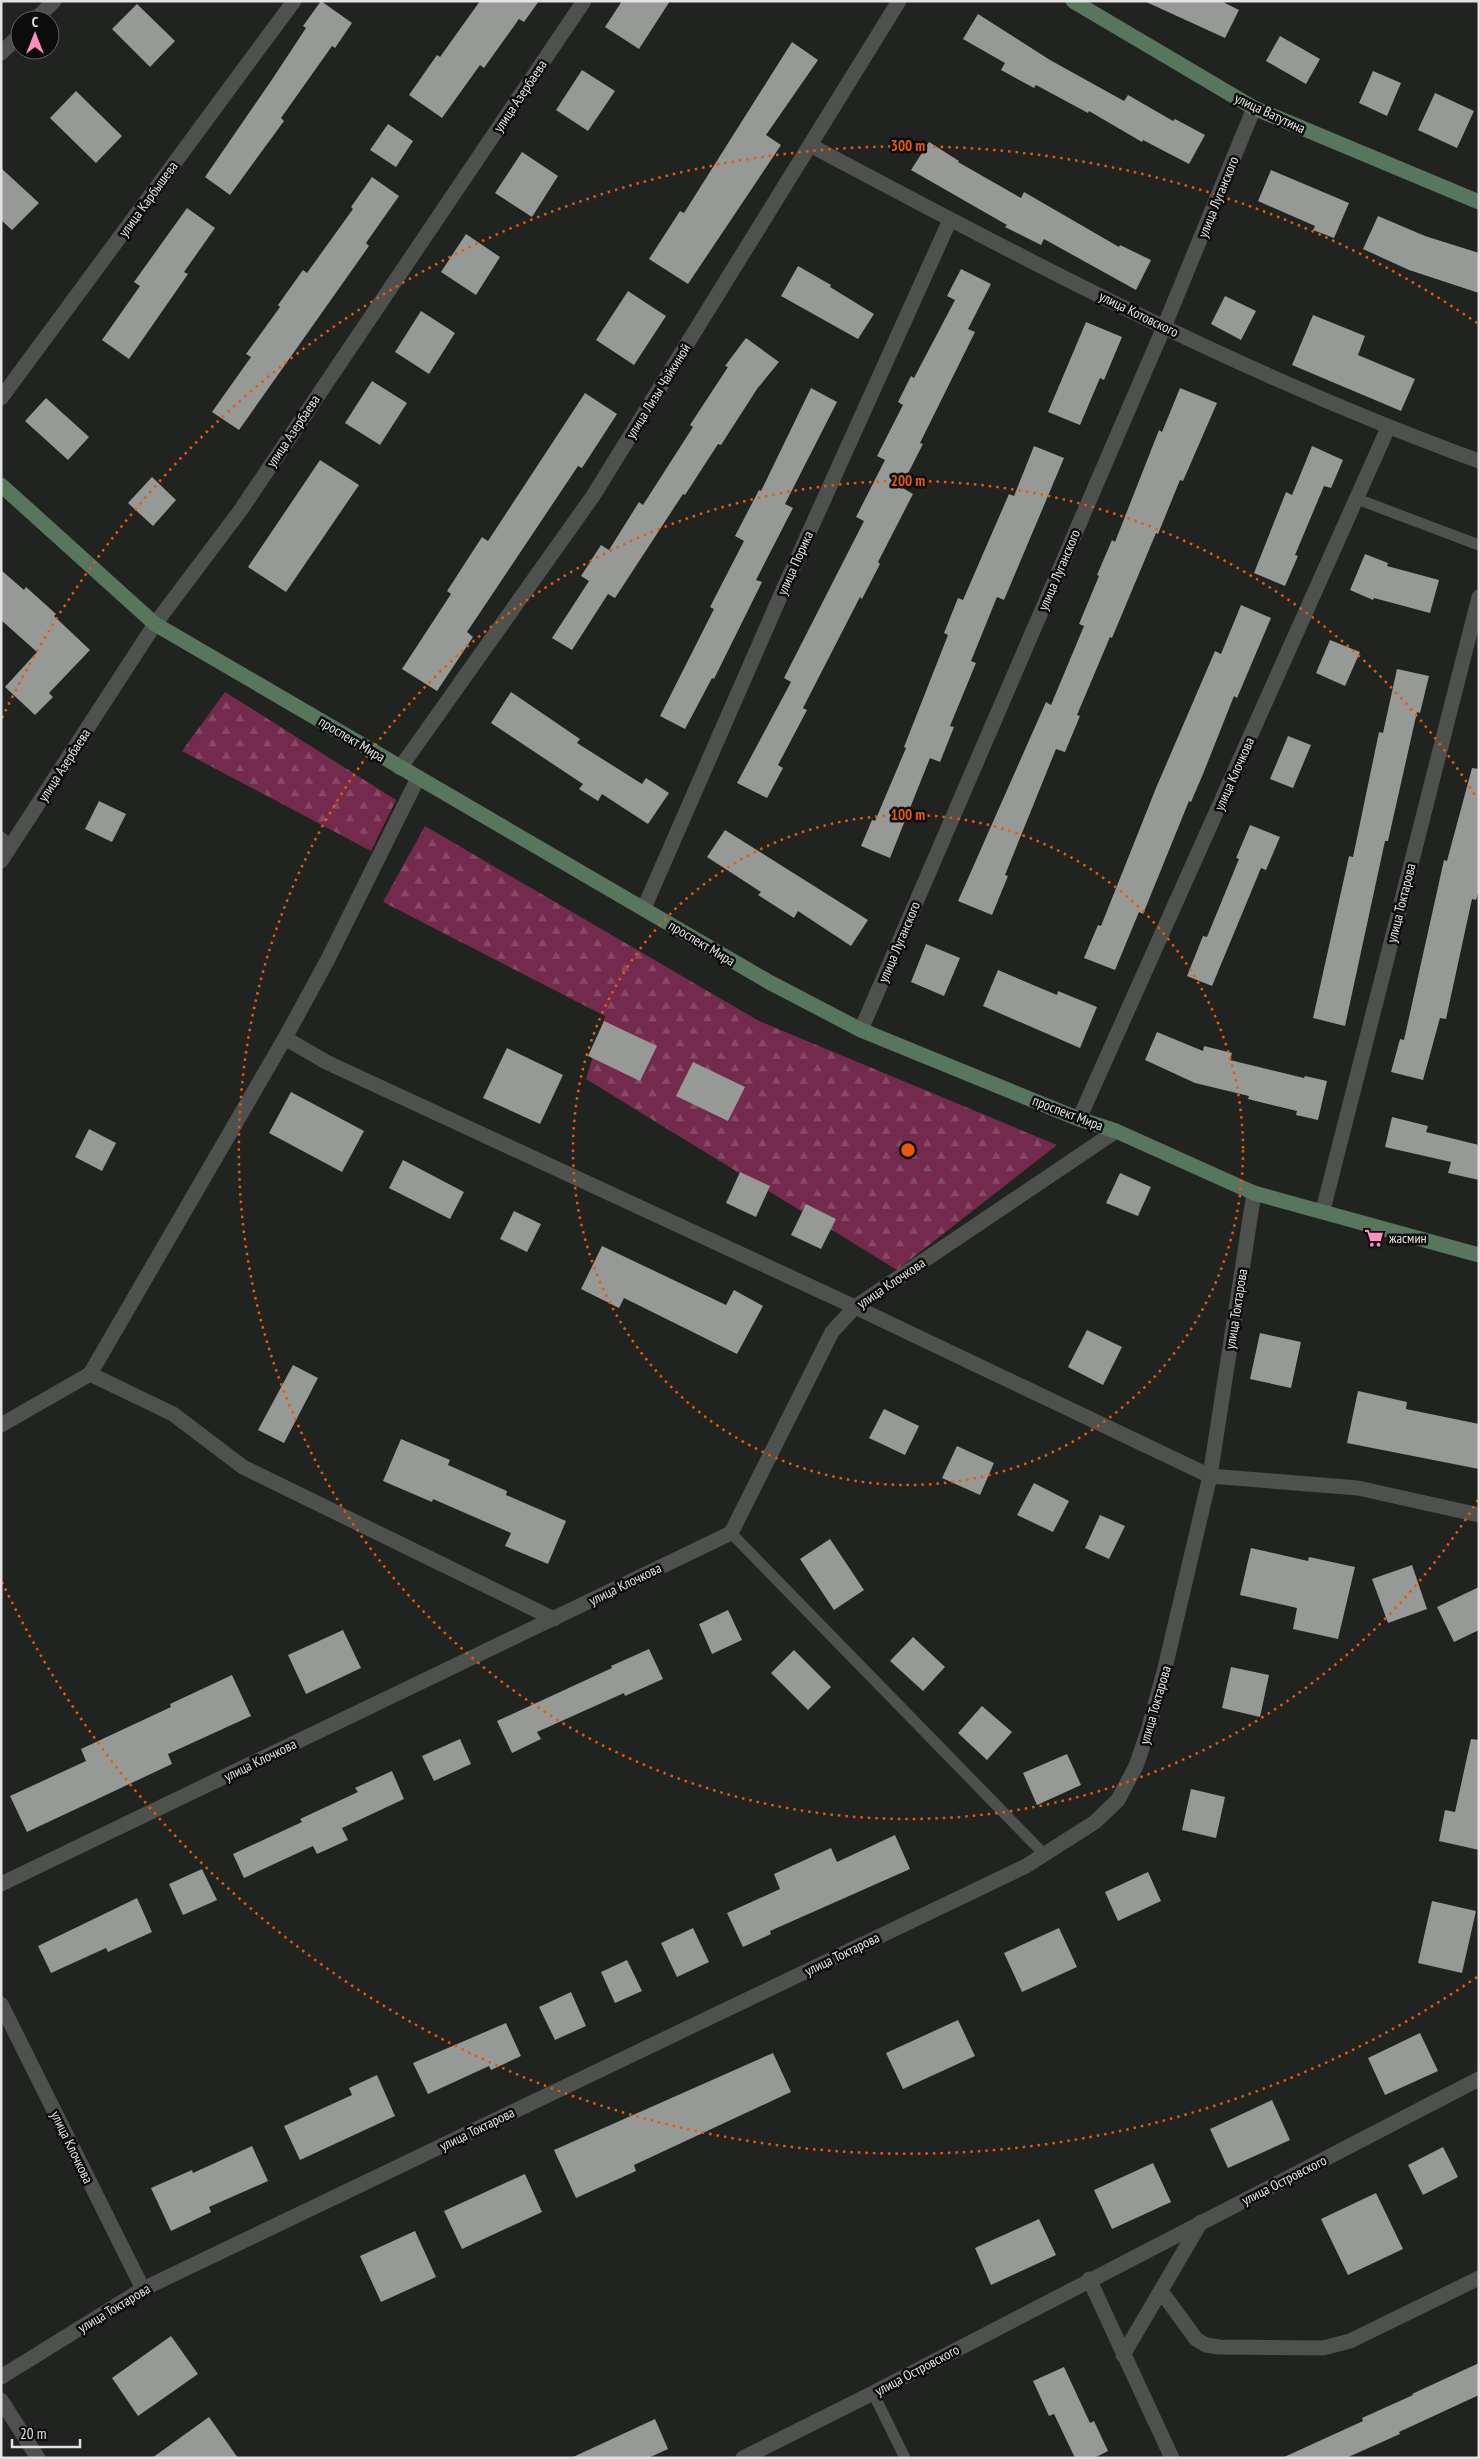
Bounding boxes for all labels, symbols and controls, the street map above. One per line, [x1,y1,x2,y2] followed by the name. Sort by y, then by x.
[10,10,60,60] north arrow
[32,13,39,31] text: С
[489,56,551,136] street label: улица Азербаева
[1232,89,1308,137] street label: улица Ватутина
[891,136,925,155] text: 300 m
[1194,154,1242,240] street label: улица Луганского
[115,158,181,240] street label: улица Карбышева
[1096,287,1182,341] street label: улица Котовского
[622,340,694,442] street label: улица Лизы Чайкиной
[262,391,324,471] street label: улица Азербаева
[891,471,925,490] text: 200 m
[1034,527,1084,613] street label: улица Луганского
[773,528,817,598] street label: улица Порика
[316,712,388,766] street label: проспект Мира
[34,725,94,805] street label: улица Азербаева
[1210,735,1258,813] street label: улица Клочкова
[891,805,925,824] text: 100 m
[1382,861,1420,945] street label: улица Токтарова
[874,899,924,985] street label: улица Луганского
[666,916,738,970] street label: проспект Мира
[1030,1091,1106,1135] street label: проспект Мира
[899,1141,917,1159] centre of rings
[1363,1227,1385,1249] supermarket icon: жасмин
[1389,1229,1427,1247] place label: жасмин
[853,1254,929,1312] street label: улица Клочкова
[1221,1268,1251,1350] street label: улица Токтарова
[586,1559,664,1609] street label: улица Клочкова
[1135,1664,1175,1746] street label: улица Токтарова
[221,1735,299,1785] street label: улица Клочкова
[802,1928,882,1980] street label: улица Токтарова
[437,2103,517,2155] street label: улица Токтарова
[47,2108,97,2186] street label: улица Клочкова
[1239,2151,1329,2209] street label: улица Островского
[75,2279,153,2337] street label: улица Токтарова
[872,2340,962,2400] street label: улица Островского
[12,2416,80,2448] scale bar
[20,2424,46,2443] text: 20 m

